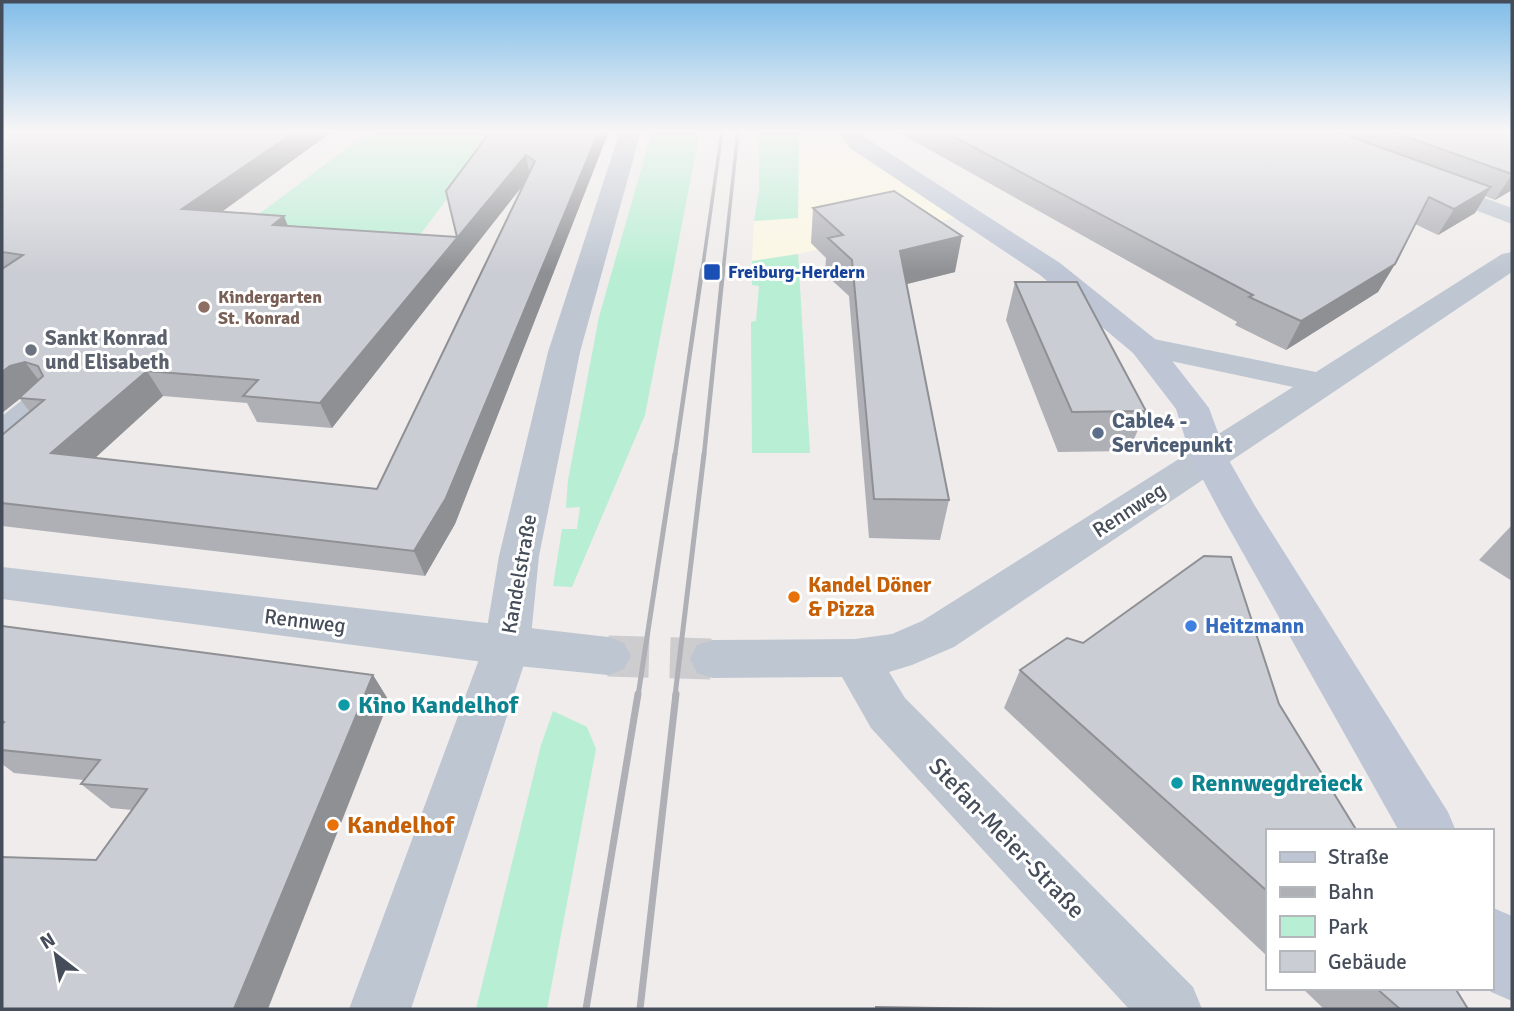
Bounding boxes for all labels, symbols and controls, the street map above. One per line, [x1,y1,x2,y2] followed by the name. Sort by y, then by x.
[728,261,865,283] place label: Freiburg-Herdern
[702,262,722,282] marker: Freiburg-Herdern
[218,286,322,329] place label: Kindergarten St. Konrad
[196,299,212,315] marker: Kindergarten St. Konrad
[45,325,170,375] place label: Sankt Konrad und Elisabeth
[23,342,39,358] marker: Sankt Konrad und Elisabeth
[1112,408,1233,458] place label: Cable4 - Servicepunkt
[1090,425,1106,441] marker: Cable4 - Servicepunkt
[1088,477,1170,543] street label: Rennweg
[496,512,542,636] street label: Kandelstraße
[808,572,932,622] place label: Kandel Döner & Pizza
[786,589,802,605] marker: Kandel Döner & Pizza
[263,603,347,639] street label: Rennweg
[1205,613,1304,639] place label: Heitzmann
[1183,618,1199,634] marker: Heitzmann
[358,690,519,720] place label: Kino Kandelhof
[336,697,352,713] marker: Kino Kandelhof
[923,751,1091,925] street label: Stefan-Meier-Straße
[1191,768,1364,798] place label: Rennwegdreieck
[1169,775,1185,791] marker: Rennwegdreieck
[347,810,455,840] place label: Kandelhof
[325,817,341,833] marker: Kandelhof
[1266,829,1493,990] legend
[1328,844,1389,870] text: Straße
[1328,879,1374,905] text: Bahn
[1328,914,1369,940] text: Park
[21,920,91,990] north arrow
[36,928,60,955] text: N
[1328,949,1407,975] text: Gebäude

